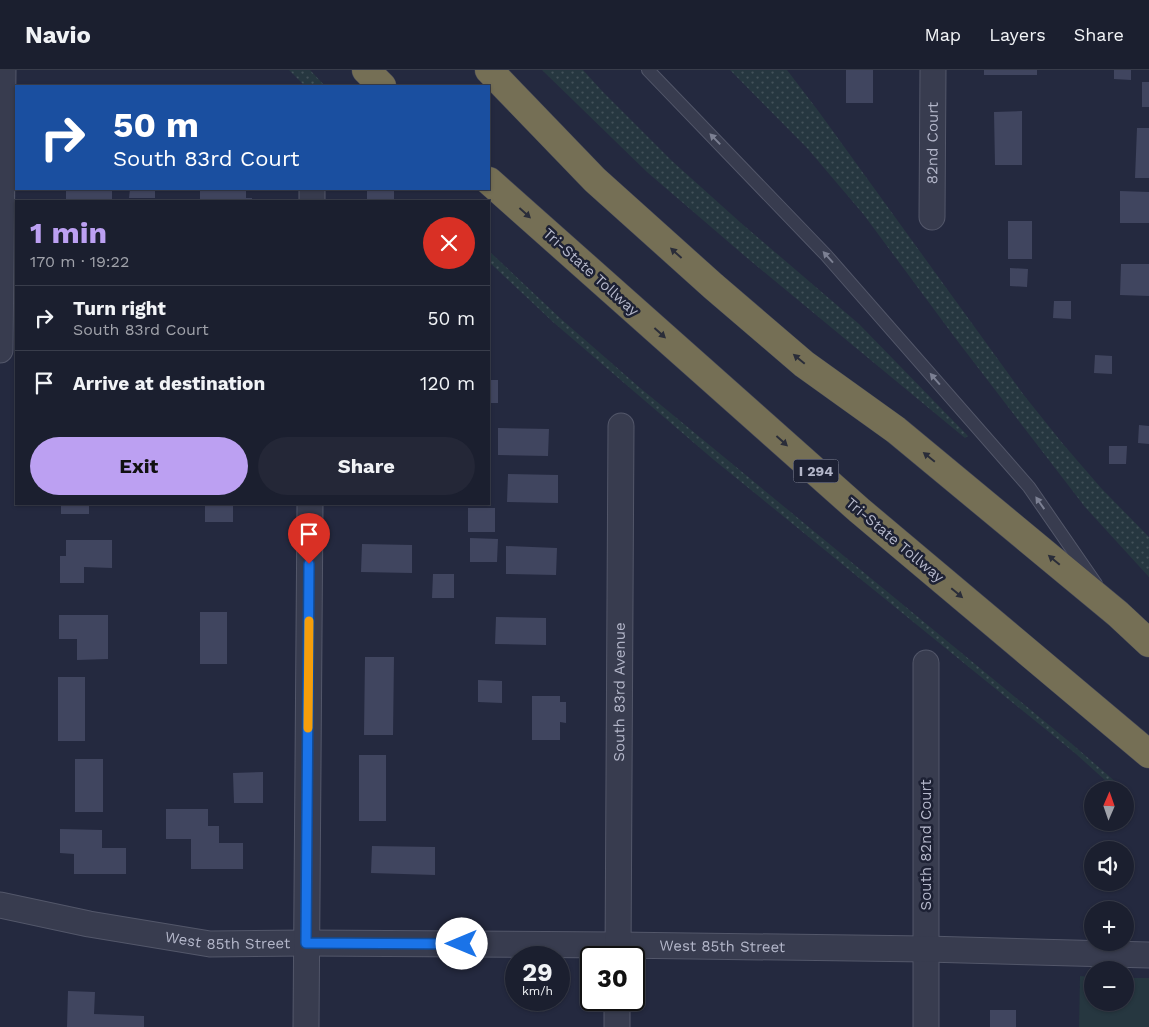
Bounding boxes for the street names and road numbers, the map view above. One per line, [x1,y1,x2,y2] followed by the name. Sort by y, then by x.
[923,101,942,184] street label: 82nd Court
[539,224,643,320] street label: Tri-State Tollway
[794,460,838,482] road number: I 294
[842,494,948,586] street label: Tri-State Tollway
[610,622,629,762] street label: South 83rd Avenue
[917,779,935,910] street label: South 82nd Court
[164,928,291,953] street label: West 85th Street
[659,937,786,956] street label: West 85th Street

